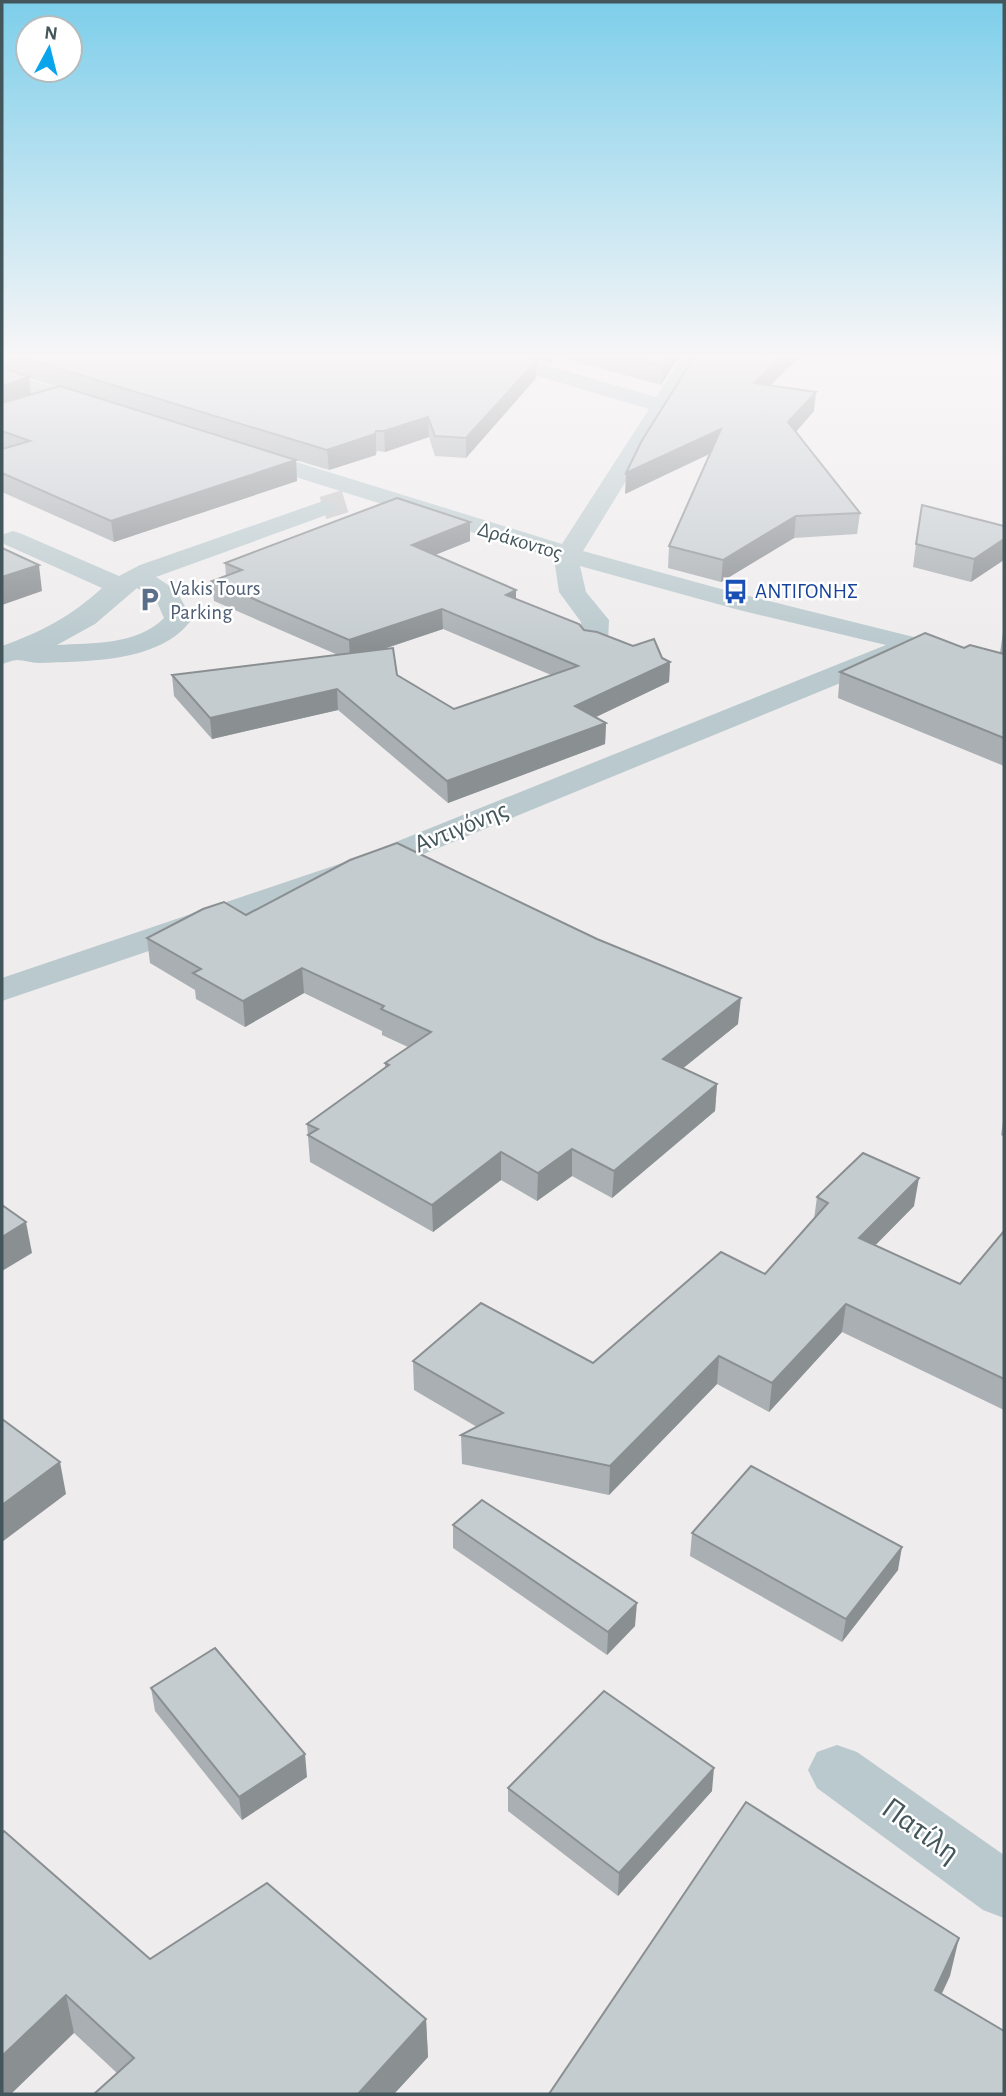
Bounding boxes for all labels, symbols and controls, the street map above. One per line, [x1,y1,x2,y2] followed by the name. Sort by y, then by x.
[14,14,84,84] north arrow
[43,23,59,44] text: N
[475,518,565,564] street label: Δράκοντος
[721,577,749,605] bus stop icon: ΑΝΤΙΓΟΝΗΣ
[170,578,261,623] place label: Vakis Tours Parking
[755,581,858,602] place label: ΑΝΤΙΓΟΝΗΣ
[136,586,164,614] parking icon: Vakis Tours Parking
[410,796,512,858] street label: Αντιγόνης
[876,1791,966,1869] street label: Πατίλη

